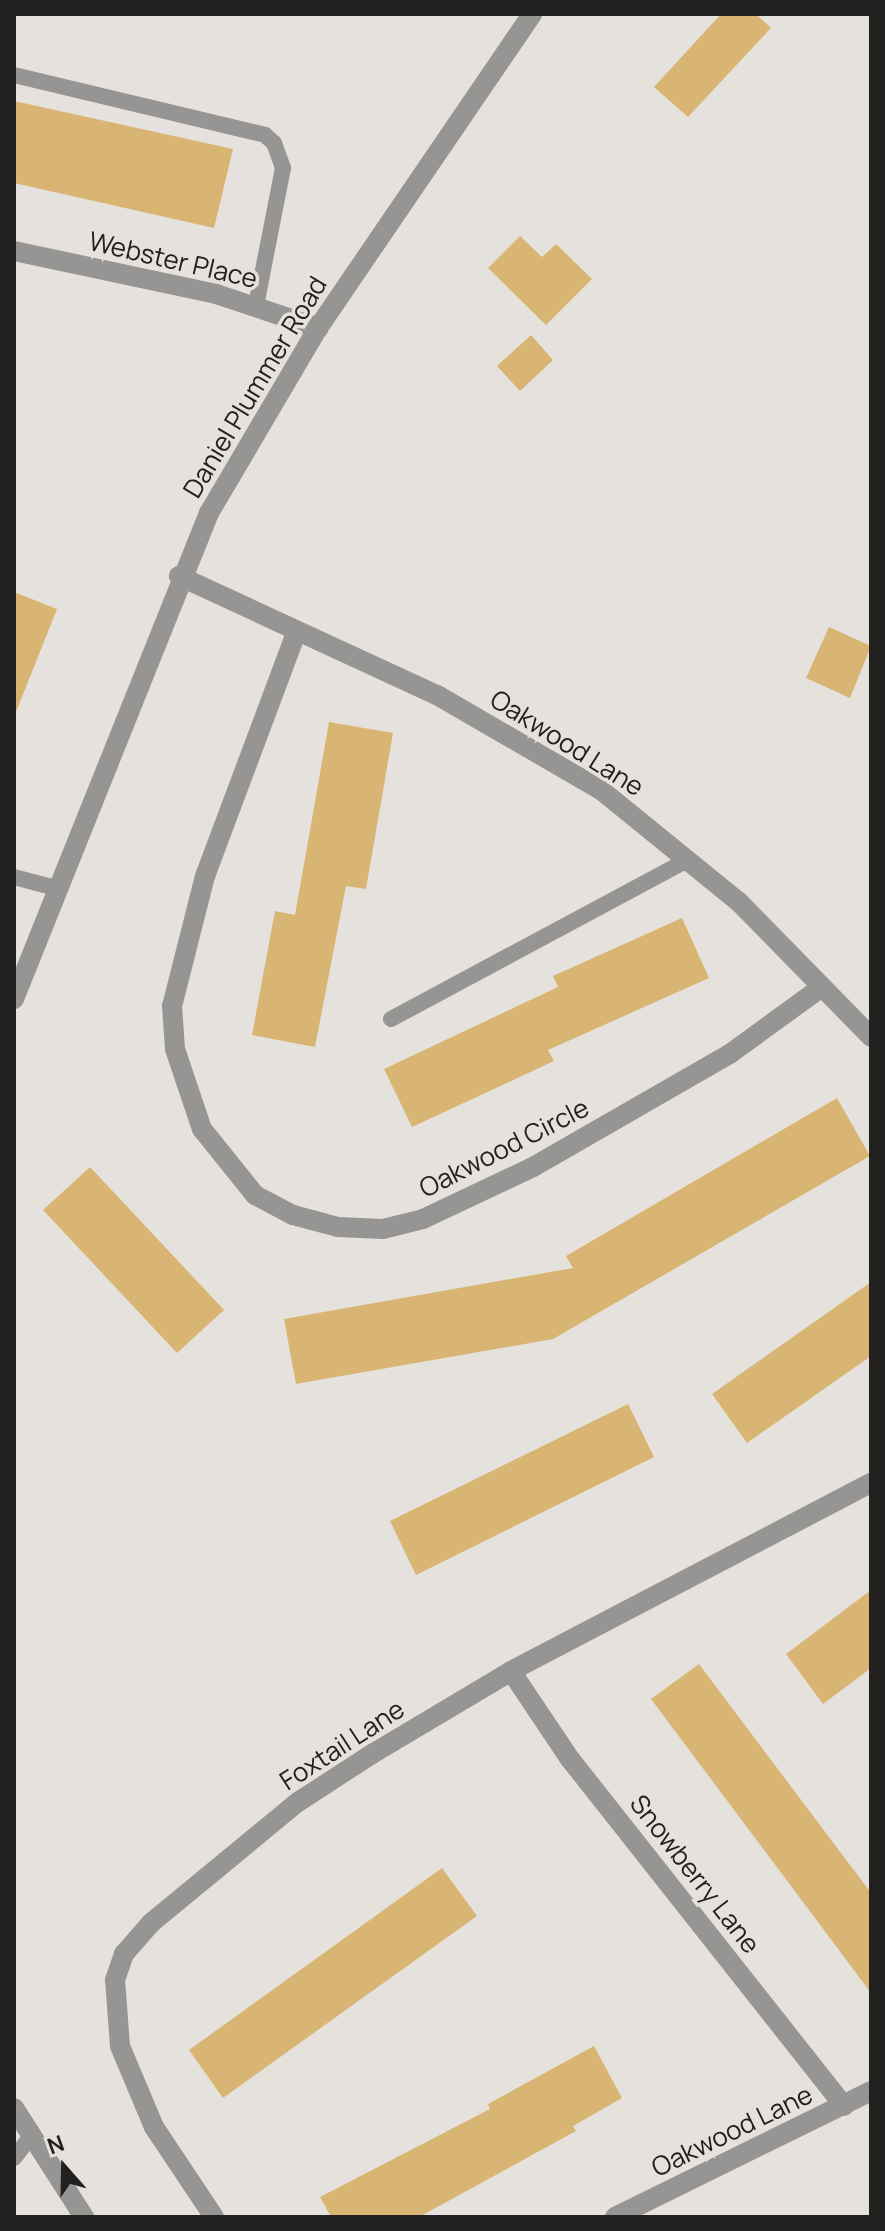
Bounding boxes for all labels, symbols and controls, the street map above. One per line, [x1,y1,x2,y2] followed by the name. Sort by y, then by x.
[86,225,260,295] street label: Webster Place
[177,271,333,503] street label: Daniel Plummer Road
[484,683,650,803] street label: Oakwood Lane
[414,1092,594,1204] street label: Oakwood Circle
[274,1693,410,1797] street label: Foxtail Lane
[623,1789,767,1959] street label: Snowberry Lane
[646,2079,818,2183] street label: Oakwood Lane
[24,2127,104,2207] north arrow
[43,2128,68,2161] text: N

